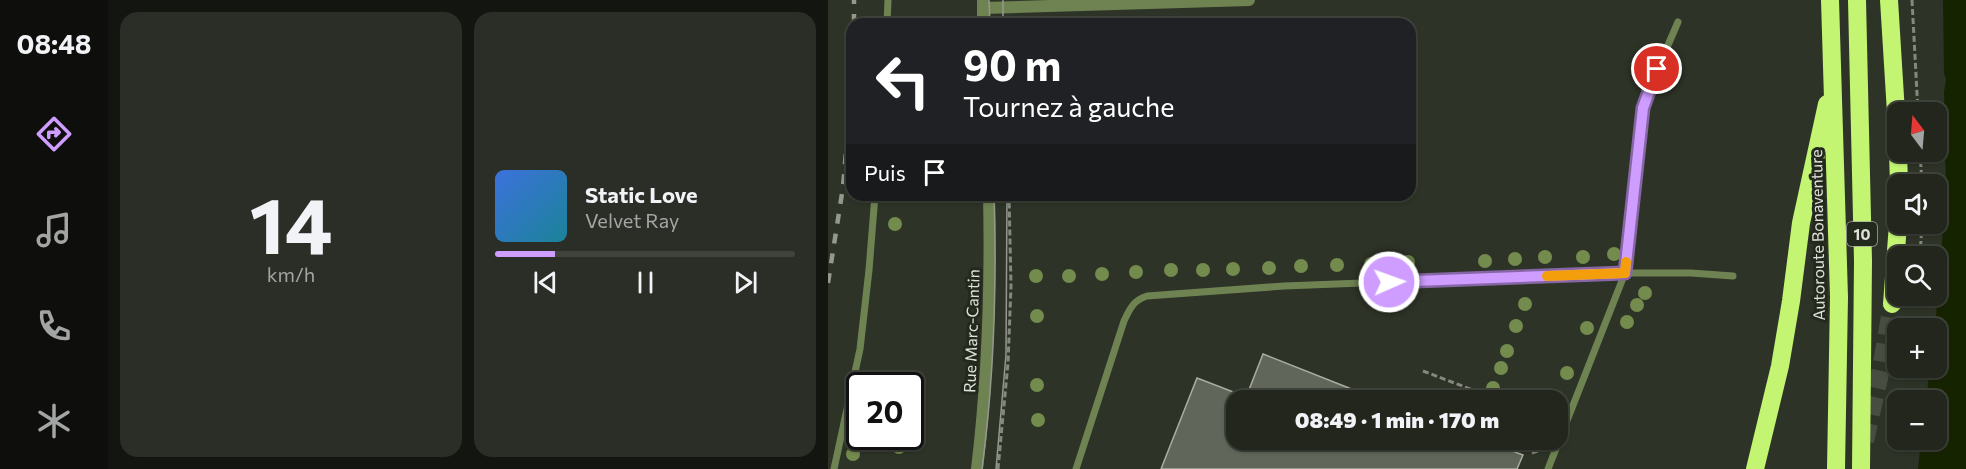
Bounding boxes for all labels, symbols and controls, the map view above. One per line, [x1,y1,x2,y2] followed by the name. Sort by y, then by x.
[16,27,92,60] text: 08:48
[963,38,1062,90] text: 90 m
[864,42,942,120] icon: left
[1631,43,1682,94] pin
[1640,52,1673,85] icon: arrive
[963,90,1174,123] text: Tournez à gauche
[1887,102,1947,162] north arrow
[1887,102,1947,450] map controls
[33,113,75,155] icon: directions
[1806,149,1828,321] street label: Autoroute Bonaventure
[918,156,951,189] icon: arrive
[864,159,906,186] text: Puis
[1887,174,1947,234] button: sound
[249,175,333,270] text: 14
[585,181,698,208] text: Static Love
[585,208,679,232] text: Velvet Ray
[33,209,75,251] icon: music
[1847,222,1877,246] road number: 10
[1887,246,1947,306] button: search
[1357,250,1421,314] position arrow
[267,262,315,286] text: km/h
[529,266,562,299] icon: previous
[629,266,662,299] icon: pause
[729,266,762,299] icon: next
[959,269,983,393] street label: Rue Marc-Cantin
[33,305,75,347] icon: phone
[1887,318,1947,378] button: +
[846,372,924,450] speed limit sign: 20
[1887,390,1947,450] button: −
[33,400,75,442] icon: climate
[1295,406,1499,433] text: 08:49 · 1 min · 170 m

